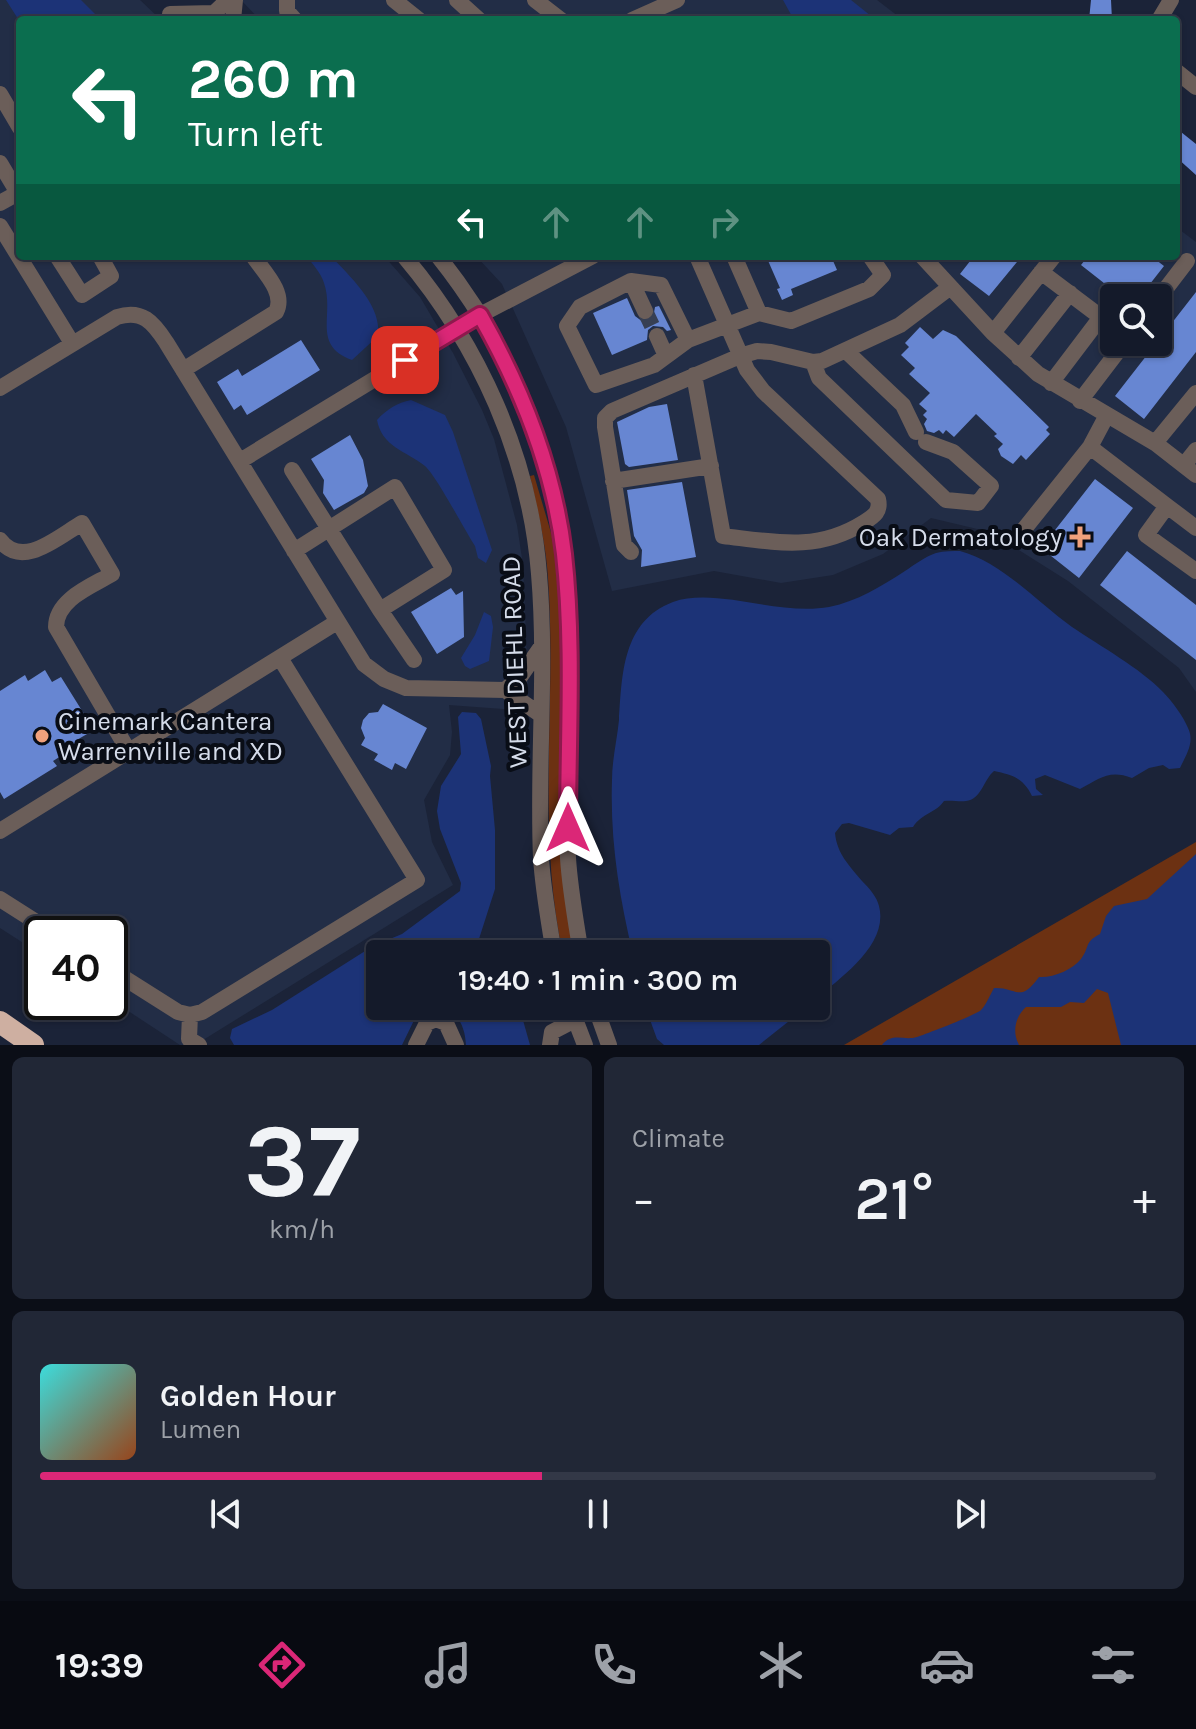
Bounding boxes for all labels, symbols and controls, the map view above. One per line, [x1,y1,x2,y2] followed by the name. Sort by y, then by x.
[188,46,359,111] text: 260 m
[56,48,160,152] icon: left
[188,113,323,155] text: Turn left
[450,200,494,244] icon: left
[534,200,578,244] icon: ahead
[618,200,662,244] icon: ahead
[702,200,746,244] icon: right
[1100,284,1172,356] map controls
[1100,284,1172,356] button: search
[371,326,439,394] pin
[383,338,427,382] icon: arrive
[859,522,1062,553] place label: Oak Dermatology
[1069,526,1091,548] marker: Oak Dermatology
[495,555,534,769] street label: WEST DIEHL ROAD
[58,706,283,767] place label: Cinemark Cantera Warrenville and XD
[33,727,51,745] marker: Cinemark Cantera Warrenville and XD
[526,786,610,870] position arrow
[24,916,128,1020] speed limit sign: 40
[458,962,738,998] text: 19:40 · 1 min · 300 m
[244,1101,360,1222] text: 37
[632,1123,725,1154] text: Climate
[854,1164,934,1234] text: 21°
[632,1174,655,1225] text: −
[1133,1174,1156,1225] text: +
[269,1214,335,1245] text: km/h
[160,1378,336,1414] text: Golden Hour
[160,1414,241,1445] text: Lumen
[204,1492,248,1536] icon: previous
[576,1492,620,1536] icon: pause
[948,1492,992,1536] icon: next
[254,1637,310,1693] icon: directions
[420,1637,476,1693] icon: music
[586,1637,642,1693] icon: phone
[753,1637,809,1693] icon: climate
[919,1637,975,1693] icon: car
[1085,1637,1141,1693] icon: filters
[55,1644,144,1686] text: 19:39

